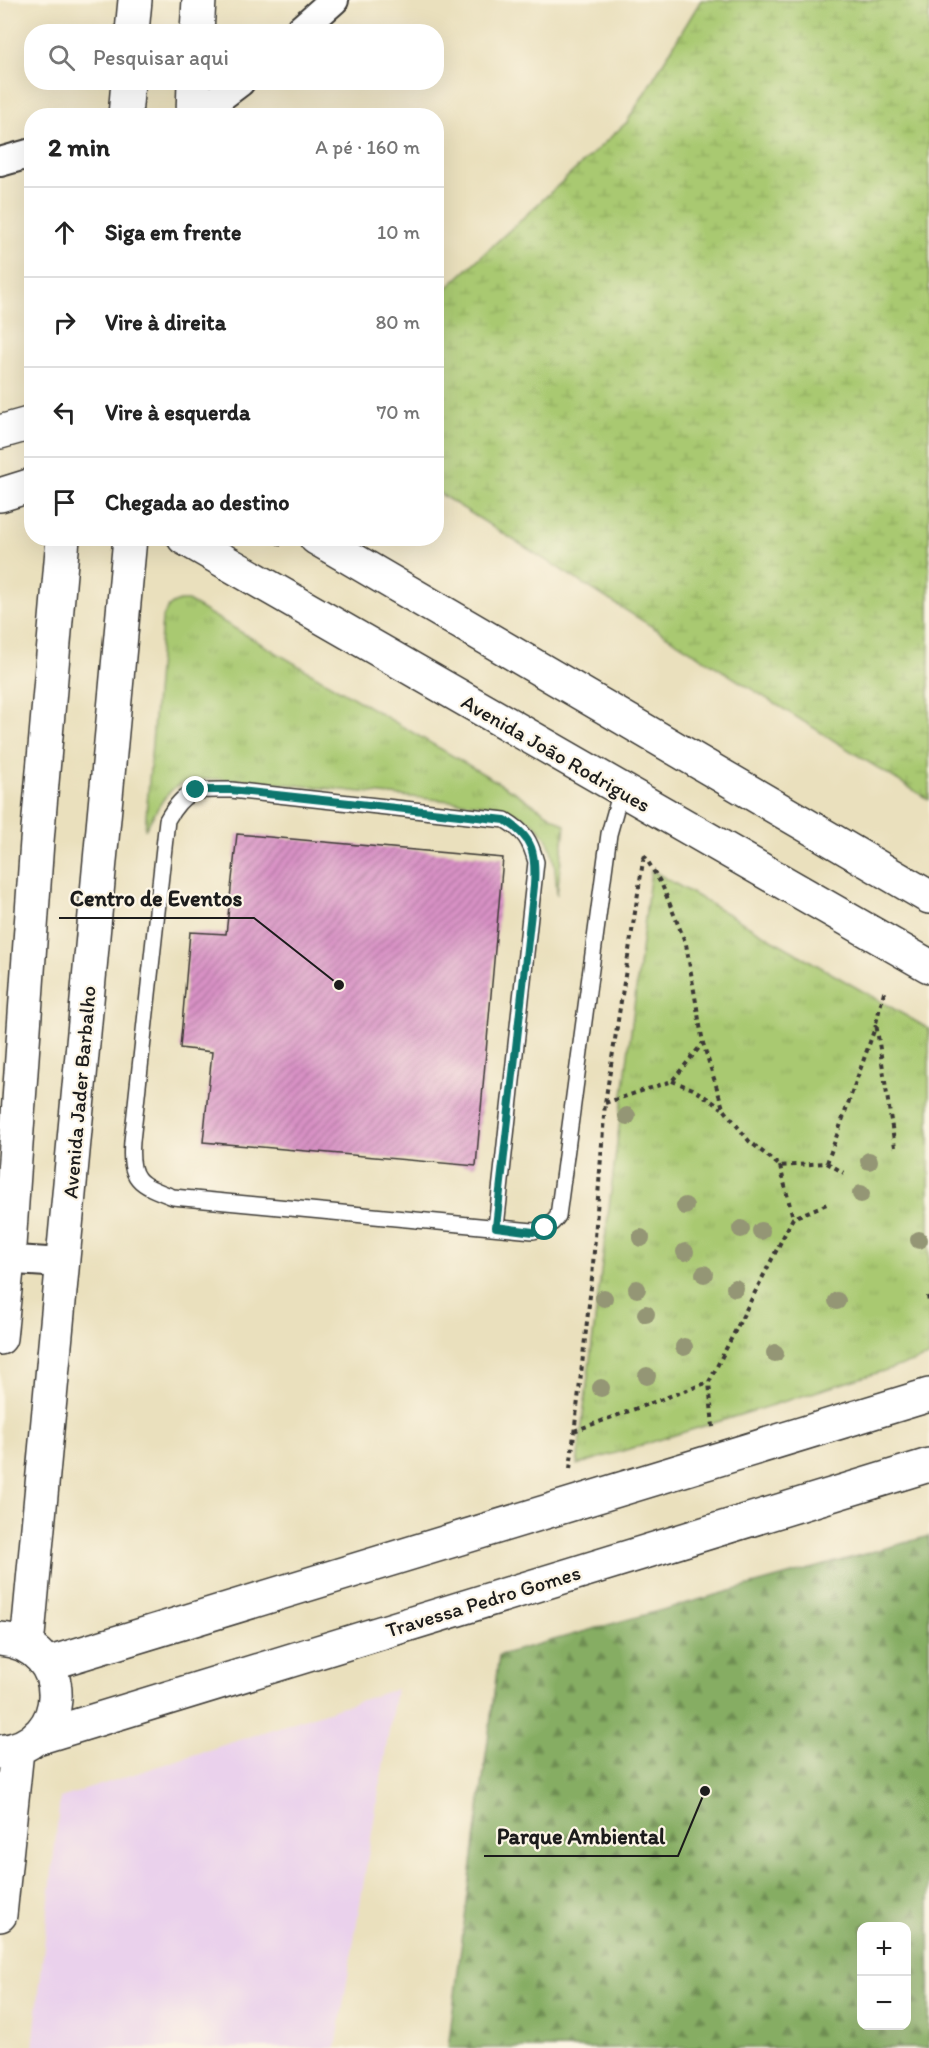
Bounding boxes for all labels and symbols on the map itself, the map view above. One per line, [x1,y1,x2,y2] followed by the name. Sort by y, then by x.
[457,689,655,817] street label: Avenida João Rodrigues
[182,776,208,802] route end
[59,878,254,918] callout: Centro de Eventos
[70,885,242,912] text: Centro de Eventos
[57,985,101,1199] street label: Avenida Jader Barbalho
[531,1214,557,1240] route start
[383,1559,583,1643] street label: Travessa Pedro Gomes
[484,1816,678,1856] callout: Parque Ambiental
[497,1823,666,1850] text: Parque Ambiental

